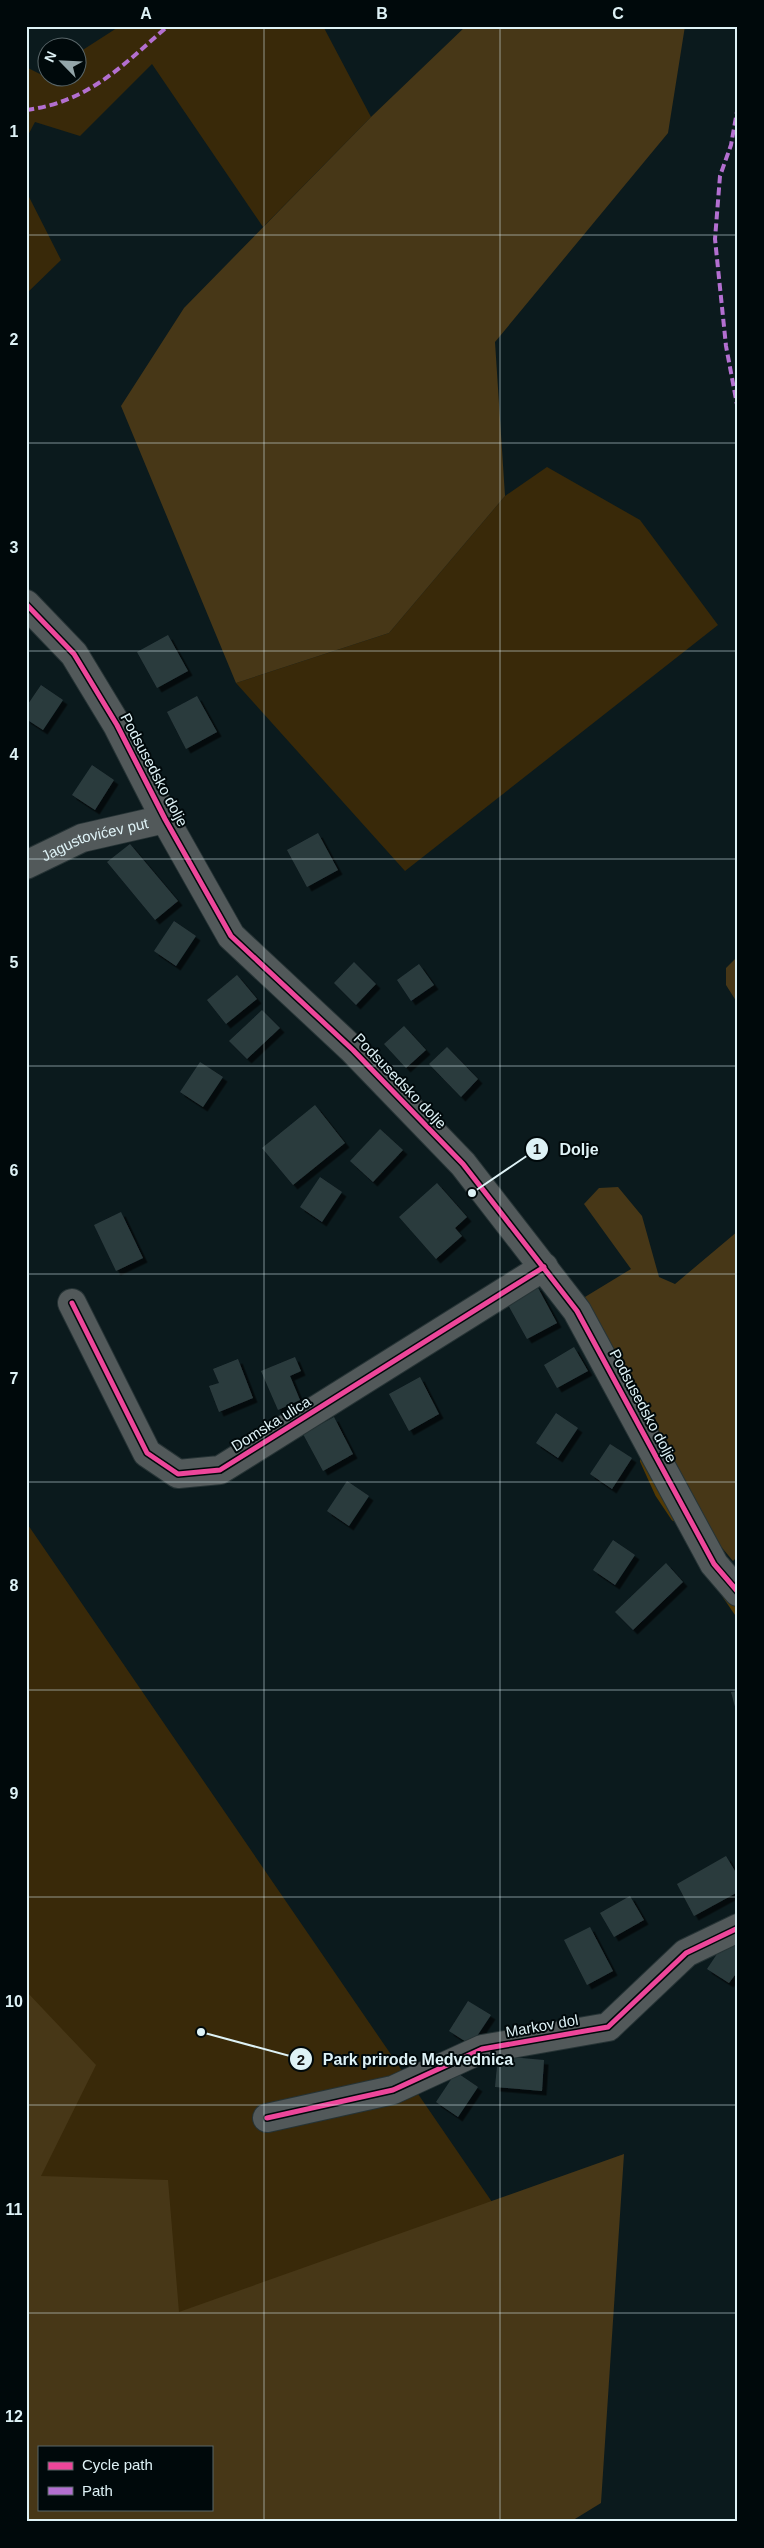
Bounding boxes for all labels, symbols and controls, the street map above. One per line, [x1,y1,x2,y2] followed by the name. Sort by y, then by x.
[140,5,152,22] text: A
[376,5,388,22] text: B
[612,5,624,22] text: C
[38,38,88,88] north arrow
[41,49,59,65] text: N
[10,123,19,140] text: 1
[10,331,19,348] text: 2
[10,539,19,556] text: 3
[117,710,192,829] street label: Podsusedsko dolje
[10,746,19,763] text: 4
[38,814,151,864] street label: Jagustovićev put
[10,954,19,971] text: 5
[351,1029,450,1132] street label: Podsusedsko dolje
[524,1133,609,1164] callout: Dolje
[533,1140,541,1157] text: 1
[559,1141,599,1158] text: Dolje
[10,1162,19,1179] text: 6
[606,1346,681,1465] street label: Podsusedsko dolje
[10,1370,19,1387] text: 7
[228,1392,314,1455] street label: Domska ulica
[10,1577,19,1594] text: 8
[10,1785,19,1802] text: 9
[5,1993,23,2010] text: 10
[504,2011,580,2040] street label: Markov dol
[288,2044,523,2075] callout: Park prirode Medvednica
[297,2051,305,2068] text: 2
[323,2051,513,2068] text: Park prirode Medvednica
[6,2201,23,2218] text: 11
[5,2408,23,2425] text: 12
[38,2446,212,2510] legend
[82,2456,153,2473] text: Cycle path
[82,2482,113,2499] text: Path

